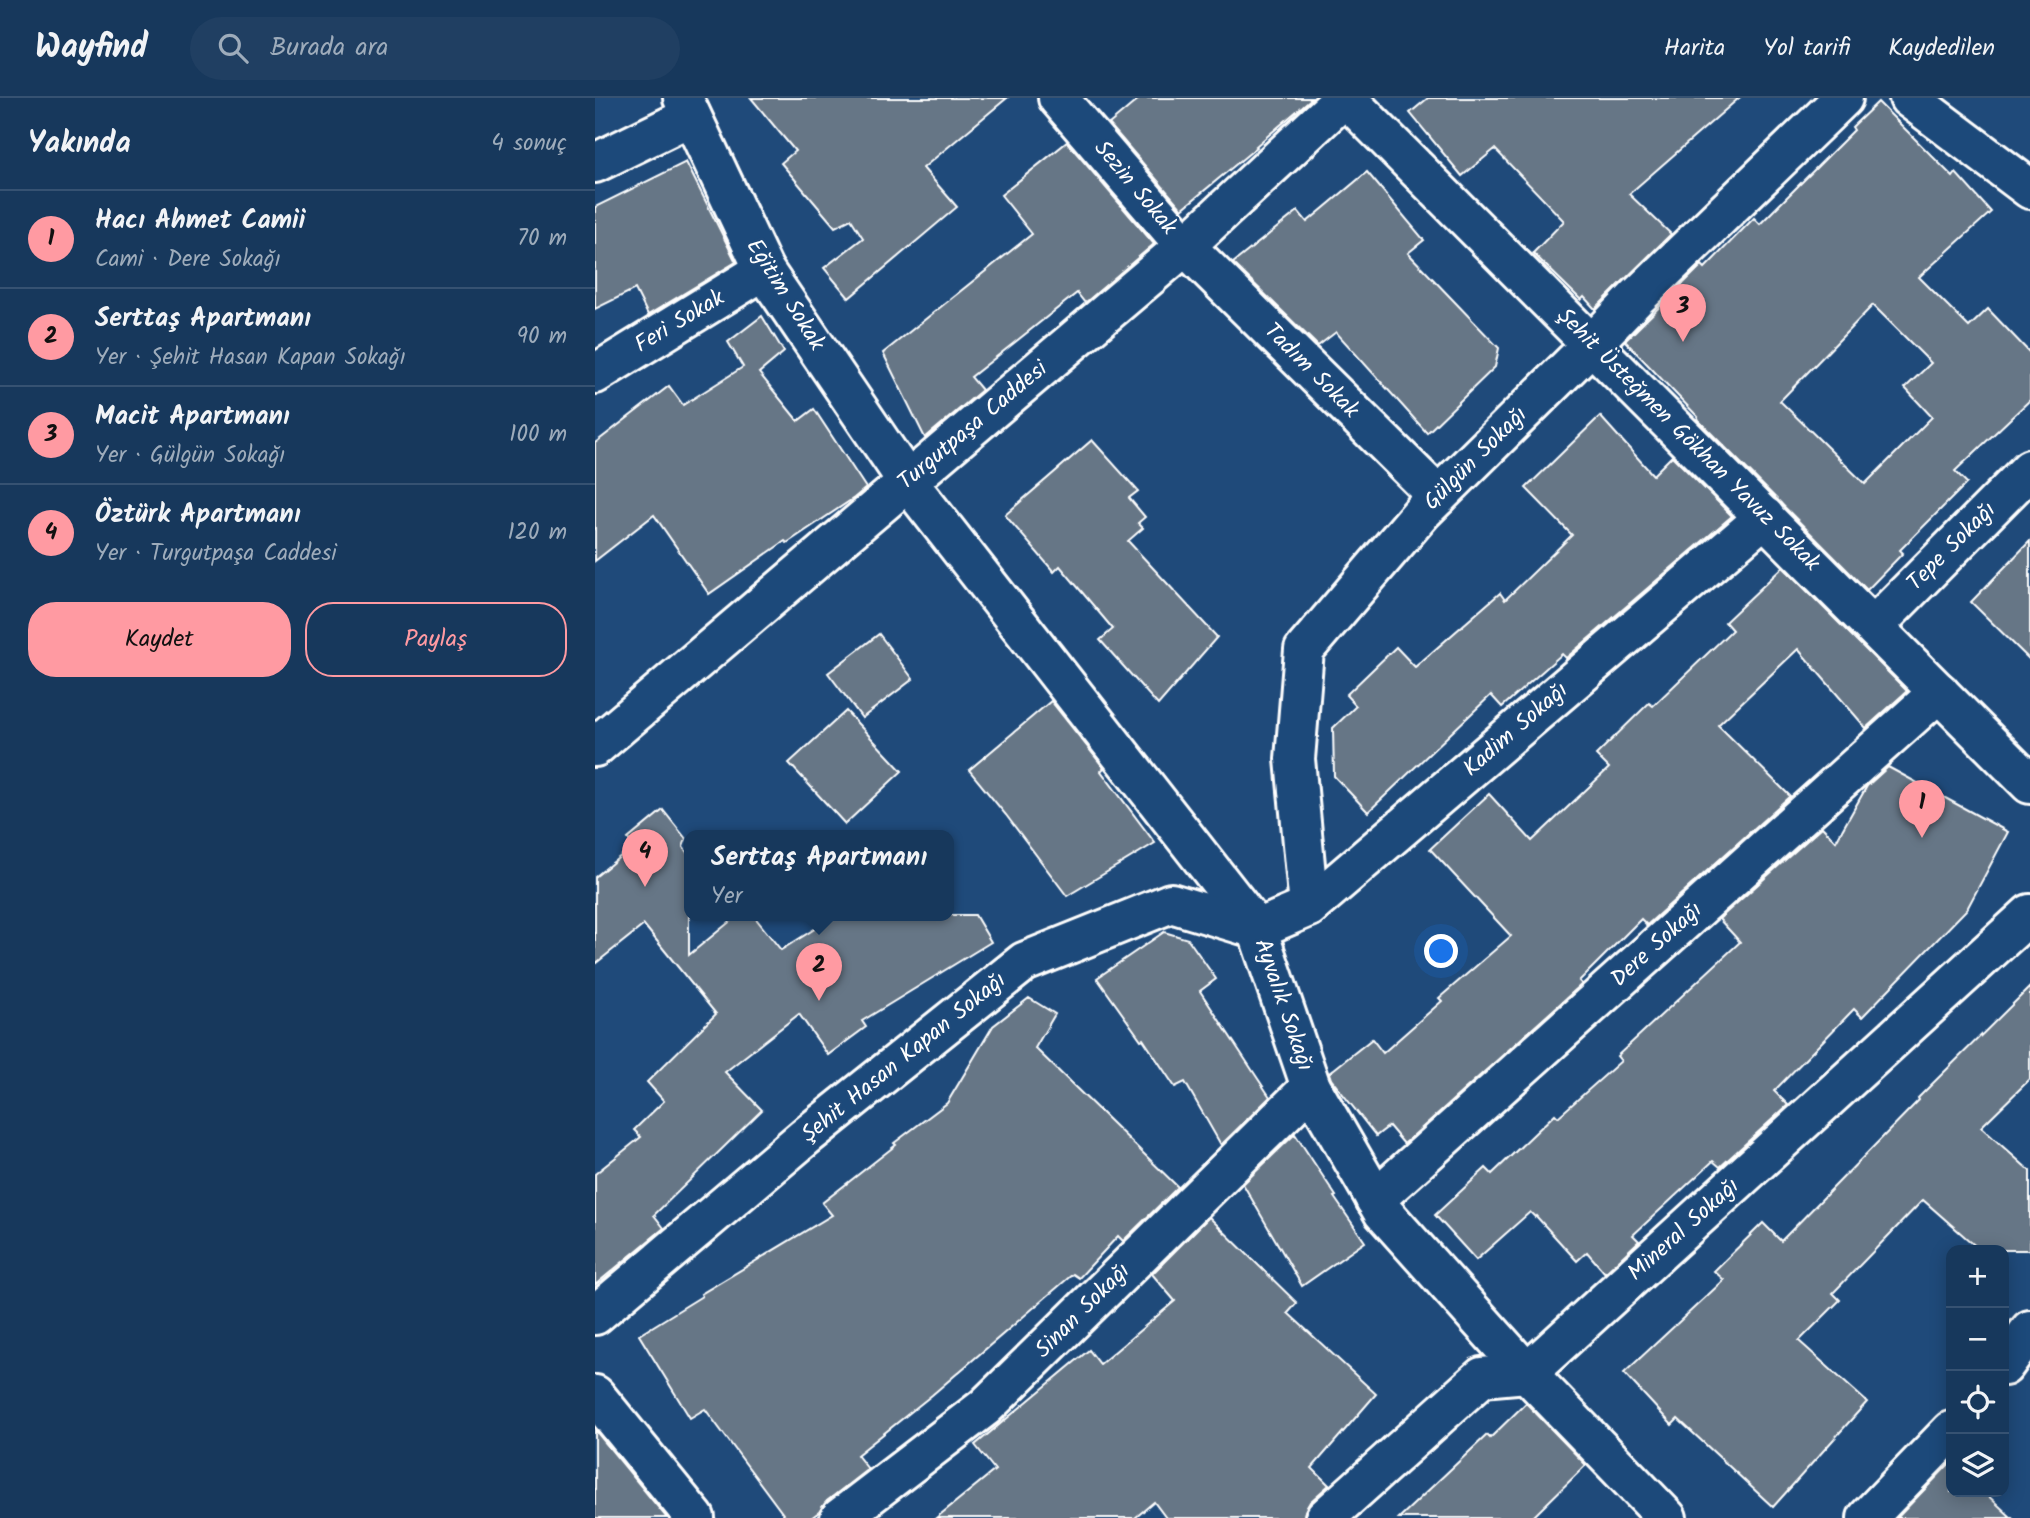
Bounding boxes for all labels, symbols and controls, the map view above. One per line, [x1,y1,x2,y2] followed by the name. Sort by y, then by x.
[190,17,680,80] search box
[35,22,148,75] text: Wayfind
[270,27,389,69] text: Burada ara
[214,29,252,67] icon: search
[1664,29,1725,68] text: Harita
[1763,29,1850,68] text: Yol tarifi
[1888,29,1995,68] text: Kaydedilen
[28,120,131,168] text: Yakında
[491,126,567,162] text: 4 sonuç
[1084,133,1186,244] street label: Sezin Sokak
[95,200,306,242] text: Hacı Ahmet Camii
[48,221,54,257] text: 1
[517,221,567,257] text: 70 m
[736,232,834,358] street label: Eğitim Sokak
[95,242,281,278] text: Cami · Dere Sokağı
[628,281,732,363] street label: Feri Sokak
[1660,284,1706,342] pin: 3
[95,298,311,340] text: Serttaş Apartmanı
[1548,300,1829,581] street label: Şehit Üsteğmen Gökhan Yavuz Sokak
[1255,315,1367,427] street label: Tadım Sokak
[44,319,58,355] text: 2
[517,319,567,355] text: 90 m
[95,340,406,376] text: Yer · Şehit Hasan Kapan Sokağı
[890,351,1057,500] street label: Turgutpaşa Caddesi
[95,396,290,438] text: Macit Apartmanı
[1415,398,1537,520] street label: Gülgün Sokağı
[45,417,57,453] text: 3
[509,417,567,453] text: 100 m
[95,438,285,474] text: Yer · Gülgün Sokağı
[95,494,300,536] text: Öztürk Apartmanı
[1899,494,2005,600] street label: Tepe Sokağı
[45,515,57,551] text: 4
[507,515,567,551] text: 120 m
[95,536,337,572] text: Yer · Turgutpaşa Caddesi
[28,602,291,677] button: Kaydet
[305,602,567,677] button: Paylaş
[1455,674,1577,786] street label: Kadim Sokağı
[1899,780,1945,838] pin: 1
[622,829,668,887] pin: 4
[684,830,954,921] popup
[711,837,927,879] text: Serttaş Apartmanı
[711,879,742,915] text: Yer
[1603,894,1711,996] street label: Dere Sokağı
[1244,934,1322,1076] street label: Ayvalık Sokağı
[1424,934,1458,968] your location
[796,943,842,1001] pin: 2
[793,964,1015,1152] street label: Şehit Hasan Kapan Sokağı
[1620,1170,1748,1290] street label: Mineral Sokağı
[1946,1245,2009,1497] map controls
[1946,1245,2009,1308] button: +
[1027,1255,1139,1367] street label: Sinan Sokağı
[1946,1308,2009,1371] button: −
[1946,1371,2009,1434] button: locate
[1946,1434,2009,1497] button: layers

